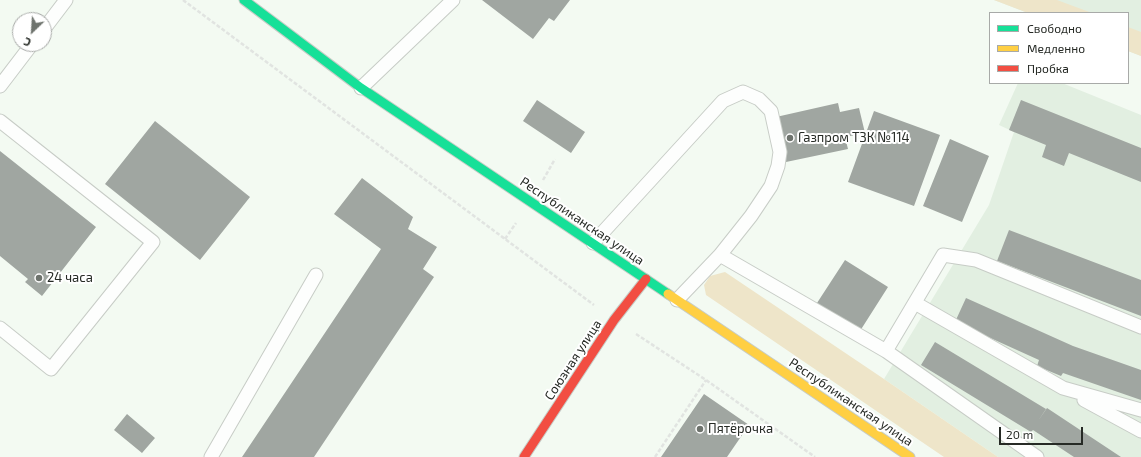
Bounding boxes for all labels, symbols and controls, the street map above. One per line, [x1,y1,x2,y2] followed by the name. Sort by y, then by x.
[12,12,52,52] north arrow
[989,12,1129,84] legend
[1027,21,1082,35] text: Свободно
[21,35,33,50] text: С
[1027,41,1085,55] text: Медленно
[1027,61,1069,75] text: Пробка
[798,130,910,146] place label: Газпром ТЗК №114
[785,133,795,143] marker: Газпром ТЗК №114
[517,174,647,268] street label: Республиканская улица
[47,270,93,286] place label: 24 часа
[34,273,44,283] marker: 24 часа
[541,317,605,403] street label: Союзная улица
[786,355,916,449] street label: Республиканская улица
[1001,419,1085,445] scale bar
[708,421,773,437] place label: Пятёрочка
[695,424,705,434] marker: Пятёрочка
[1006,427,1033,441] text: 20 m

